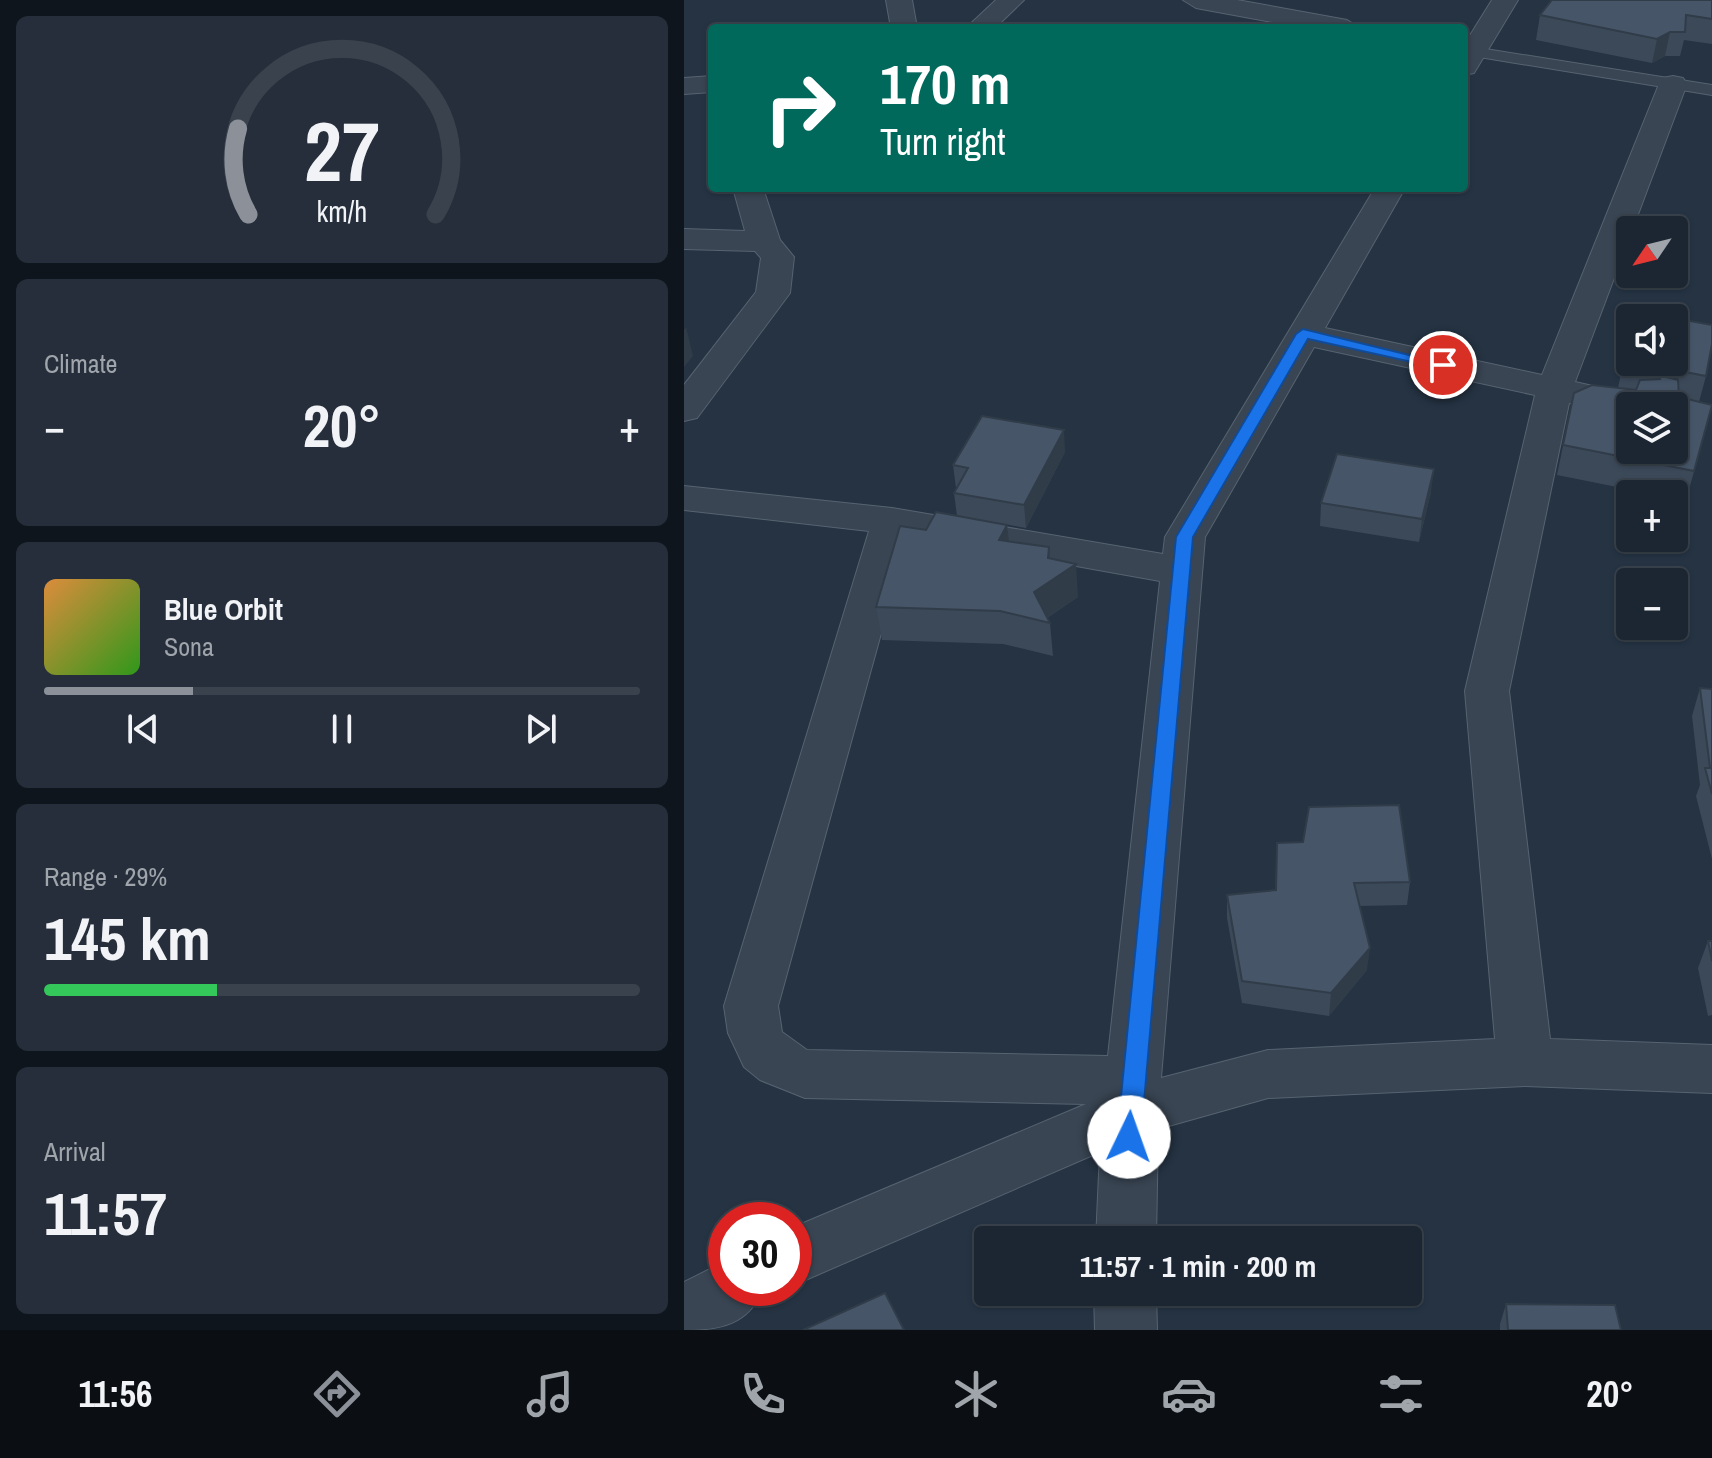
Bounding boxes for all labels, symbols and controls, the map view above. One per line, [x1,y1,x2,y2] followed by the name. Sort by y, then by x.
[880,46,1010,121] text: 170 m
[748,56,852,160] icon: right
[304,95,380,207] text: 27
[880,118,1005,166] text: Turn right
[317,193,367,232] text: km/h
[1616,216,1688,288] north arrow
[1616,216,1688,640] map controls
[1616,304,1688,376] button: sound
[1409,331,1477,399] pin
[1421,343,1465,387] icon: arrive
[44,346,117,381] text: Climate
[303,385,381,466] text: 20°
[1616,392,1688,464] button: layers
[44,396,65,456] text: −
[619,396,640,456] text: +
[1616,480,1688,552] button: +
[1616,568,1688,640] button: −
[164,589,283,629] text: Blue Orbit
[164,629,214,664] text: Sona
[121,707,165,751] icon: previous
[320,707,364,751] icon: pause
[519,707,563,751] icon: next
[44,859,167,894] text: Range · 29%
[44,898,211,979] text: 145 km
[1087,1095,1171,1179] position arrow
[44,1134,106,1169] text: Arrival
[44,1173,167,1254] text: 11:57
[708,1202,812,1306] speed limit sign: 30
[1080,1246,1316,1286] text: 11:57 · 1 min · 200 m
[309,1366,365,1422] icon: directions
[522,1366,578,1422] icon: music
[735,1366,791,1422] icon: phone
[948,1366,1004,1422] icon: climate
[1161,1366,1217,1422] icon: car
[1373,1366,1429,1422] icon: filters
[78,1370,152,1418] text: 11:56
[1586,1370,1634,1418] text: 20°

